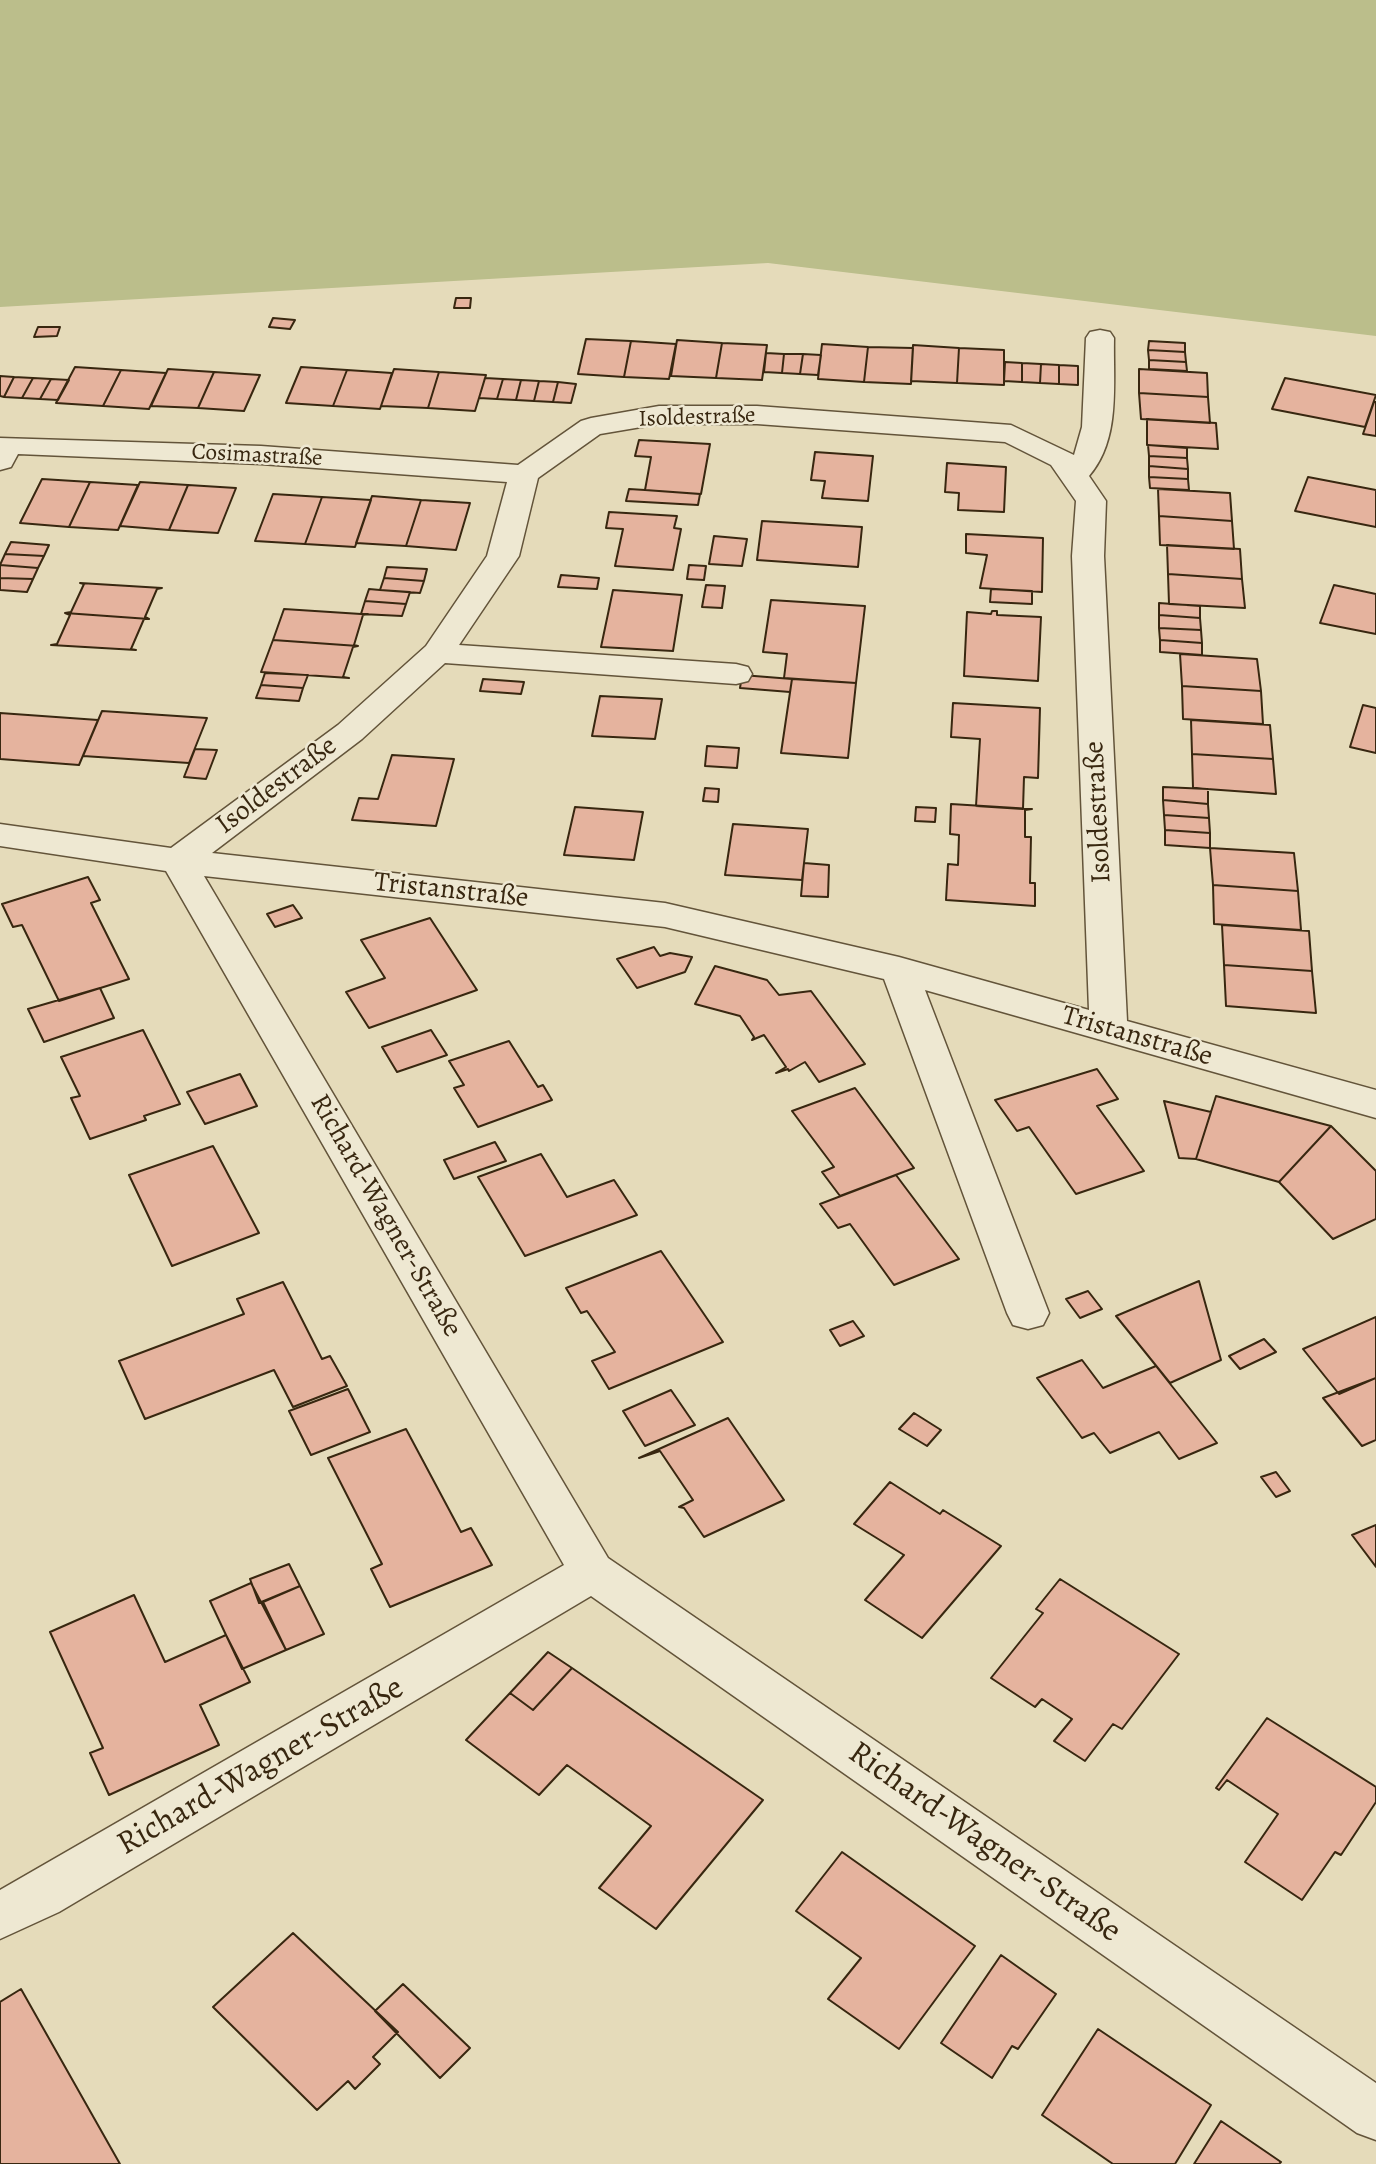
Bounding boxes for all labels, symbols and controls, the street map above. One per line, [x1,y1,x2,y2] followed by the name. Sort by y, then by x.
[638,402,756,434] street label: Isoldestraße
[191,439,323,473] street label: Cosimastraße
[210,730,344,842] street label: Isoldestraße
[1079,740,1119,884] street label: Isoldestraße
[372,866,530,916] street label: Tristanstraße
[1058,999,1216,1075] street label: Tristanstraße
[302,1089,468,1343] street label: Richard-Wagner-Straße
[111,1669,411,1865] street label: Richard-Wagner-Straße
[840,1734,1128,1952] street label: Richard-Wagner-Straße

